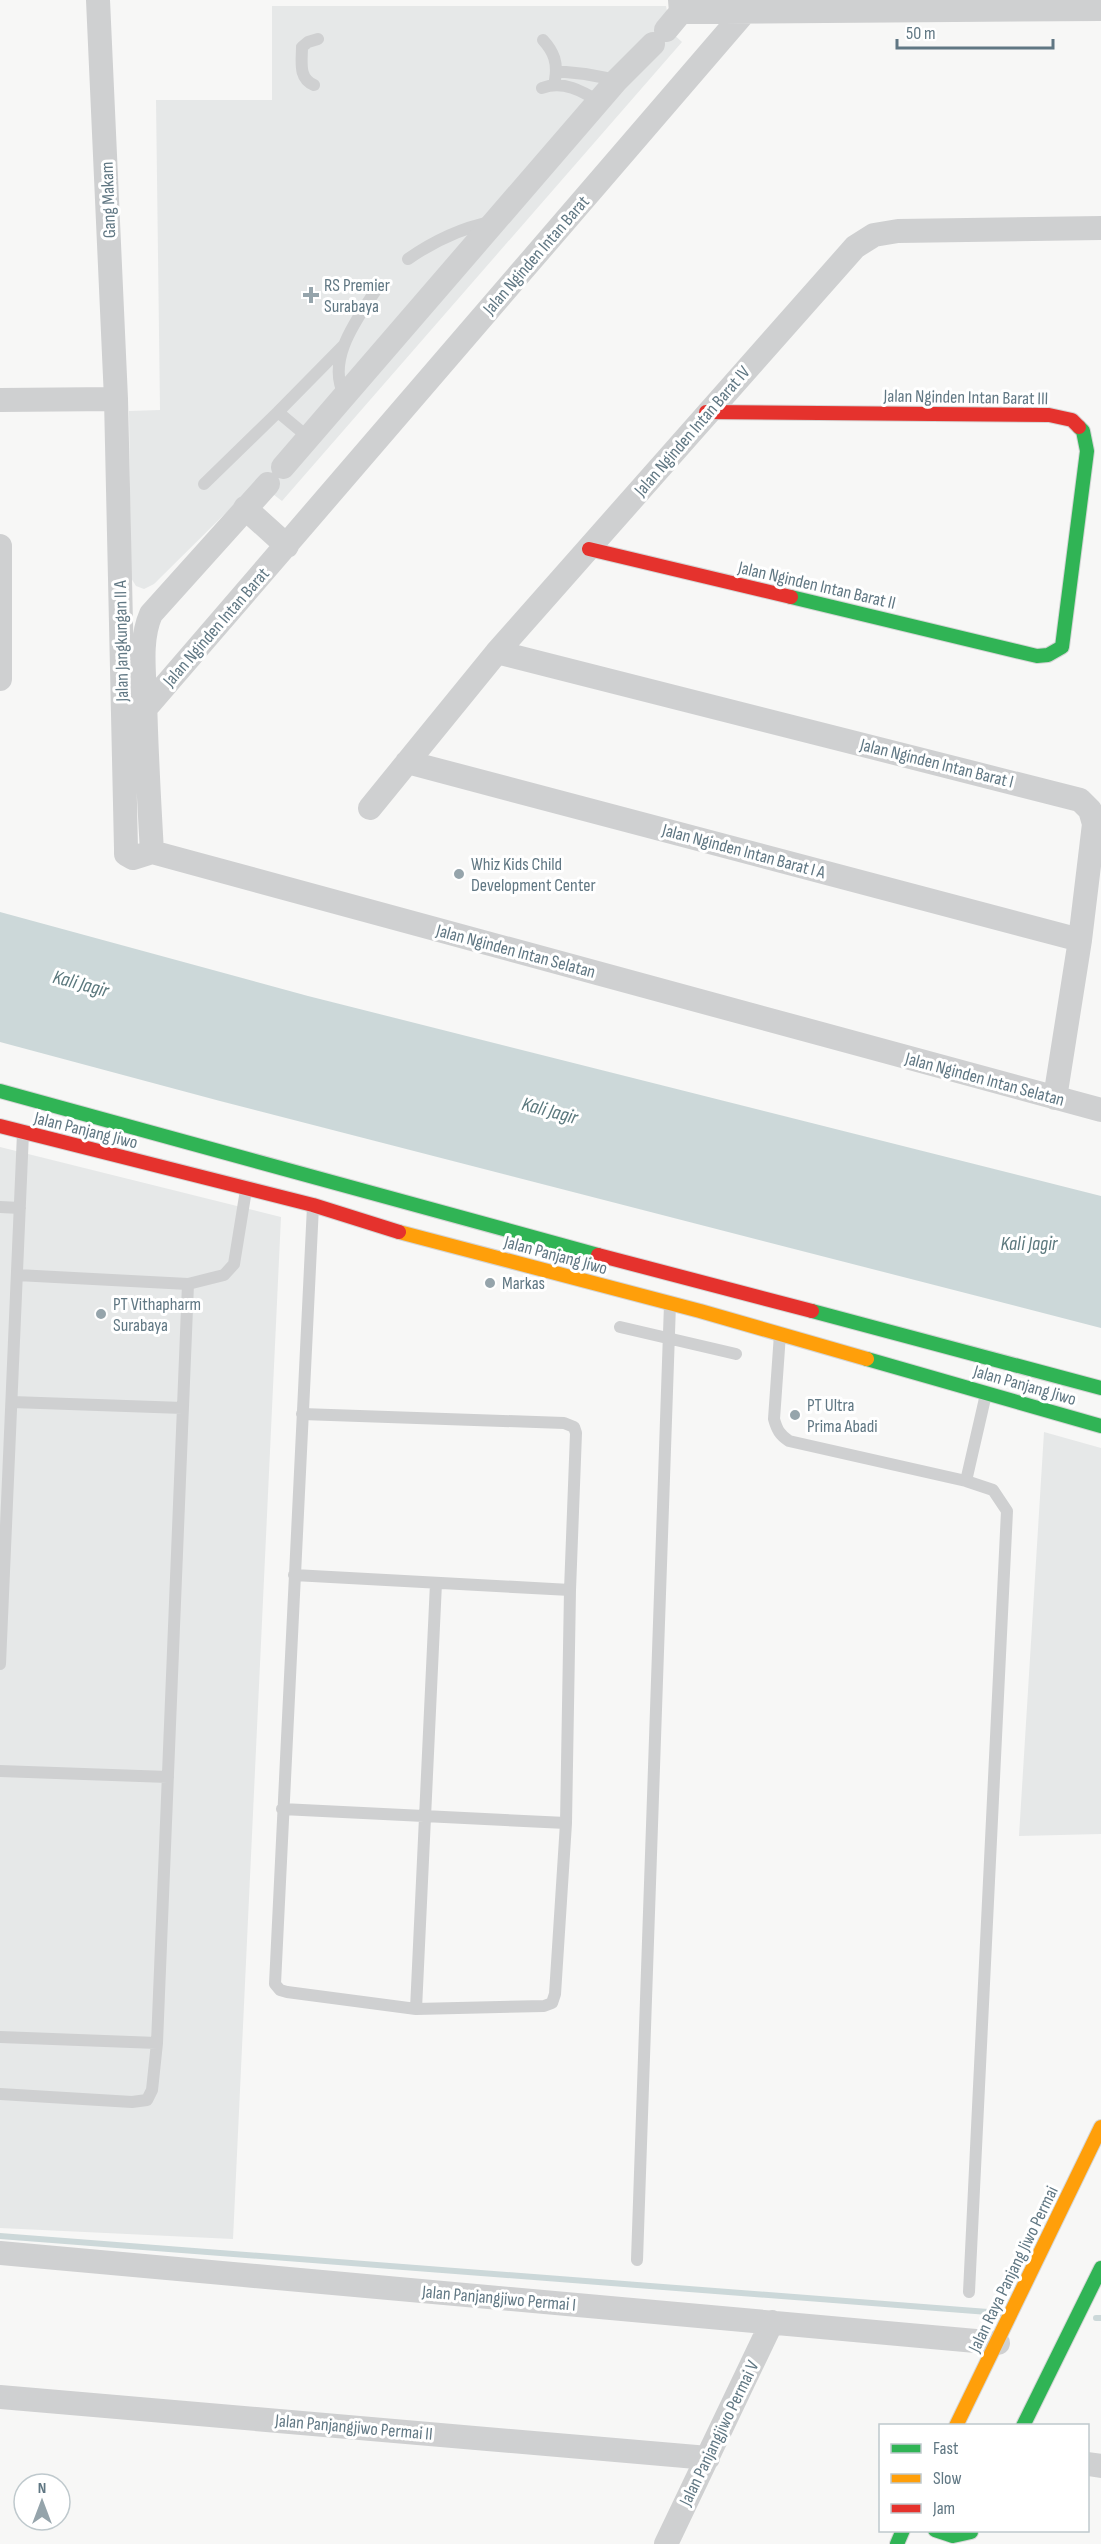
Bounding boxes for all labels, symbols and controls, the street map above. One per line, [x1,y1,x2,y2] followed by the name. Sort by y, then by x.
[897,12,1053,50] scale bar
[906,23,936,44] text: 50 m
[97,161,120,239] street label: Gang Makam
[478,191,594,320] street label: Jalan Nginden Intan Barat
[324,275,390,317] place label: RS Premier Surabaya
[302,286,320,304] marker: RS Premier Surabaya
[630,362,755,501] street label: Jalan Nginden Intan Barat IV
[883,386,1048,409] street label: Jalan Nginden Intan Barat III
[735,557,898,614] street label: Jalan Nginden Intan Barat II
[158,563,274,692] street label: Jalan Nginden Intan Barat
[110,580,133,703] street label: Jalan Jangkungan II A
[857,734,1016,793] street label: Jalan Nginden Intan Barat I
[659,819,828,883] street label: Jalan Nginden Intan Barat I A
[471,854,596,896] place label: Whiz Kids Child Development Center
[452,867,466,881] marker: Whiz Kids Child Development Center
[433,920,598,983] street label: Jalan Nginden Intan Selatan
[50,965,113,1003] water label: Kali Jagir
[902,1048,1067,1111] street label: Jalan Nginden Intan Selatan
[519,1092,582,1130] water label: Kali Jagir
[31,1107,140,1153] street label: Jalan Panjang Jiwo
[501,1231,610,1279] street label: Jalan Panjang Jiwo
[1001,1232,1059,1256] water label: Kali Jagir
[502,1273,545,1294] place label: Markas
[483,1276,497,1290] marker: Markas
[113,1294,201,1336] place label: PT Vithapharm Surabaya
[94,1307,108,1321] marker: PT Vithapharm Surabaya
[970,1361,1079,1410] street label: Jalan Panjang Jiwo
[807,1395,878,1437] place label: PT Ultra Prima Abadi
[788,1408,802,1422] marker: PT Ultra Prima Abadi
[964,2183,1063,2356] street label: Jalan Raya Panjang Jiwo Permai
[420,2281,577,2316] street label: Jalan Panjangjiwo Permai I
[675,2357,764,2510] street label: Jalan Panjangjiwo Permai V
[273,2410,433,2445] street label: Jalan Panjangjiwo Permai II
[879,2424,1089,2532] legend
[933,2438,959,2459] text: Fast
[933,2468,962,2489] text: Slow
[12,2472,72,2532] north arrow
[38,2479,46,2498] text: N
[932,2498,955,2519] text: Jam

